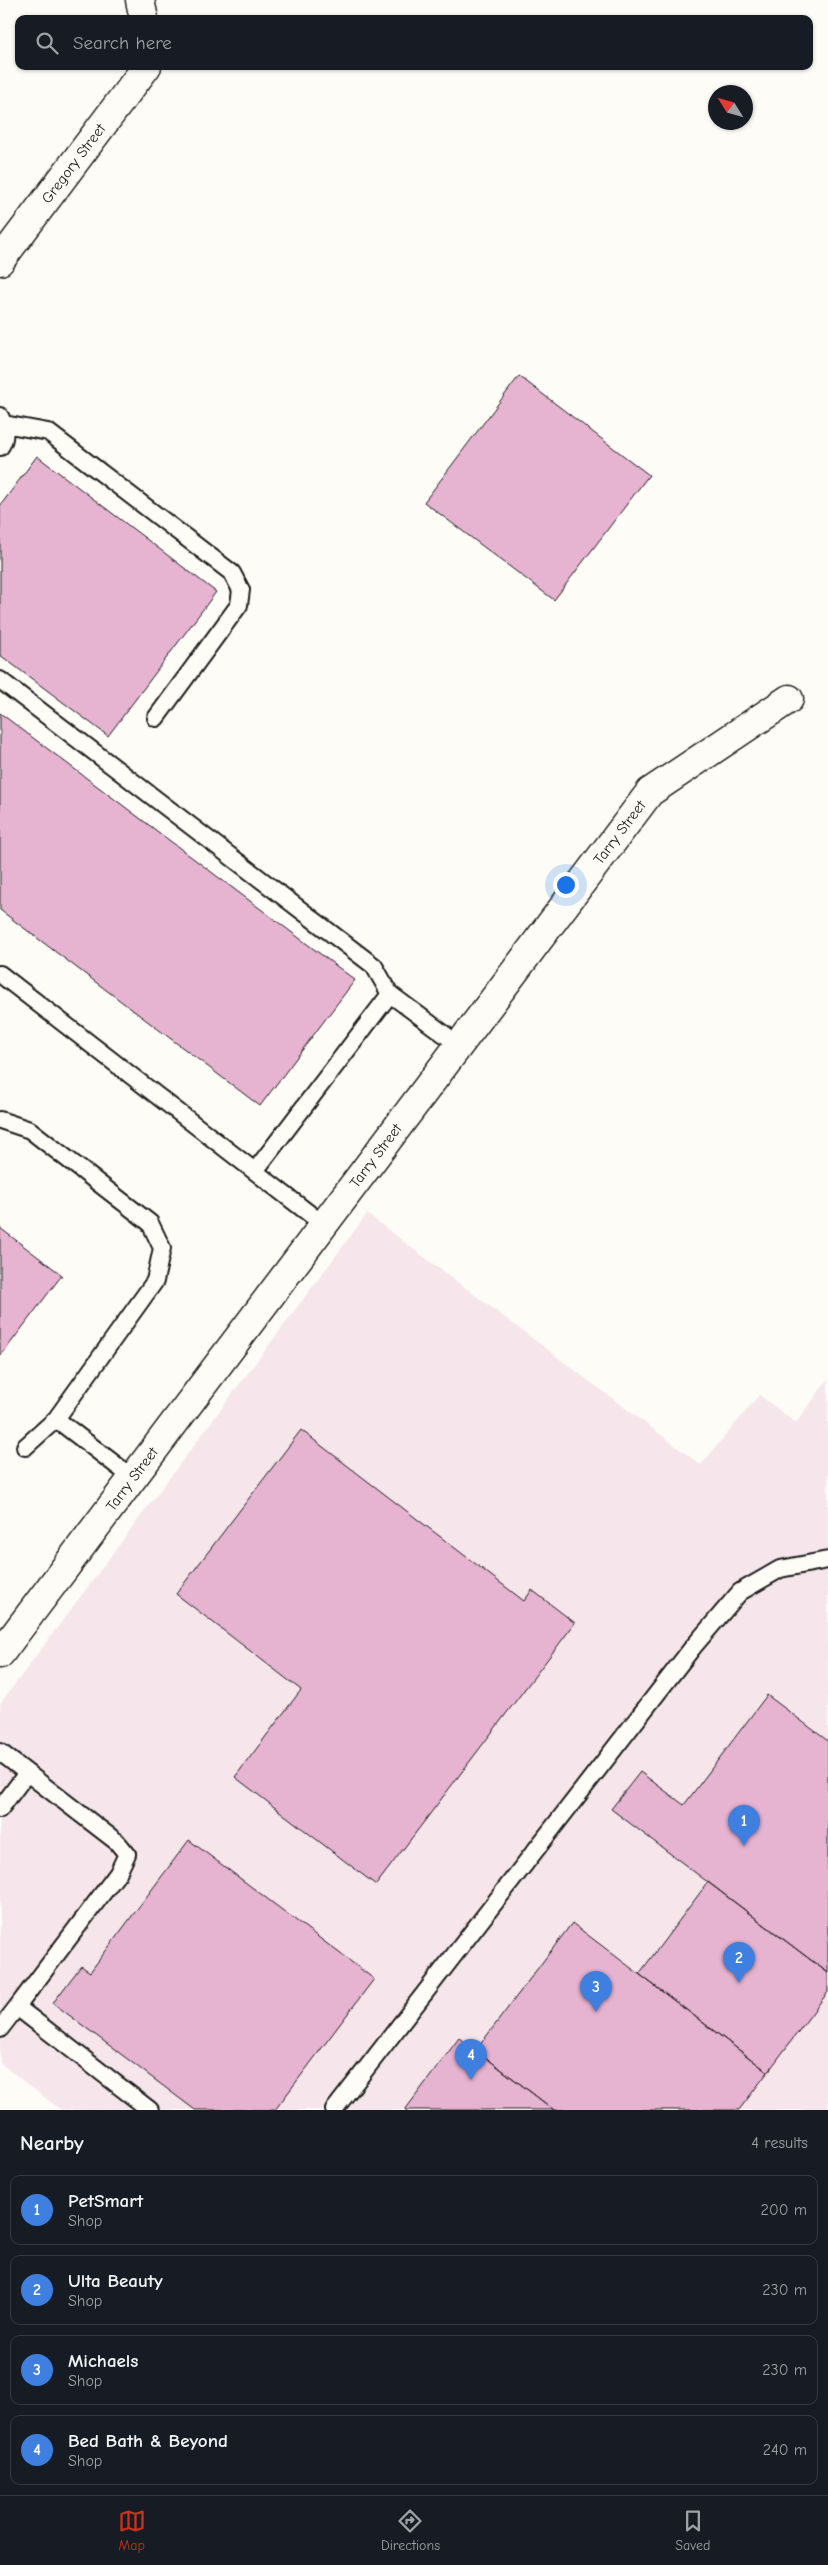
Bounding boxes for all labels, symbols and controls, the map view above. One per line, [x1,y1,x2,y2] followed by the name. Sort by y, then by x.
[15,15,813,70] search box
[33,29,61,57] icon: search
[73,32,172,54] text: Search here
[708,85,753,130] north arrow
[38,120,110,207] street label: Gregory Street
[590,796,650,868] street label: Tarry Street
[553,872,579,898] your location
[346,1120,406,1191] street label: Tarry Street
[102,1443,162,1515] street label: Tarry Street
[728,1805,760,1846] pin: 1
[723,1942,755,1983] pin: 2
[580,1971,612,2012] pin: 3
[455,2039,487,2080] pin: 4
[20,2131,84,2155] text: Nearby
[751,2134,808,2152] text: 4 results
[68,2190,143,2212] text: PetSmart
[34,2201,40,2219] text: 1
[761,2201,807,2219] text: 200 m
[68,2212,102,2230] text: Shop
[68,2270,163,2292] text: Ulta Beauty
[33,2281,41,2299] text: 2
[762,2281,807,2299] text: 230 m
[68,2292,102,2310] text: Shop
[68,2350,138,2372] text: Michaels
[33,2361,41,2379] text: 3
[762,2361,807,2379] text: 230 m
[68,2372,102,2390] text: Shop
[68,2430,228,2452] text: Bed Bath & Beyond
[33,2441,41,2459] text: 4
[763,2441,807,2459] text: 240 m
[68,2452,102,2470] text: Shop
[118,2507,146,2554] tab: Map
[381,2507,440,2554] tab: Directions
[675,2507,710,2554] tab: Saved

